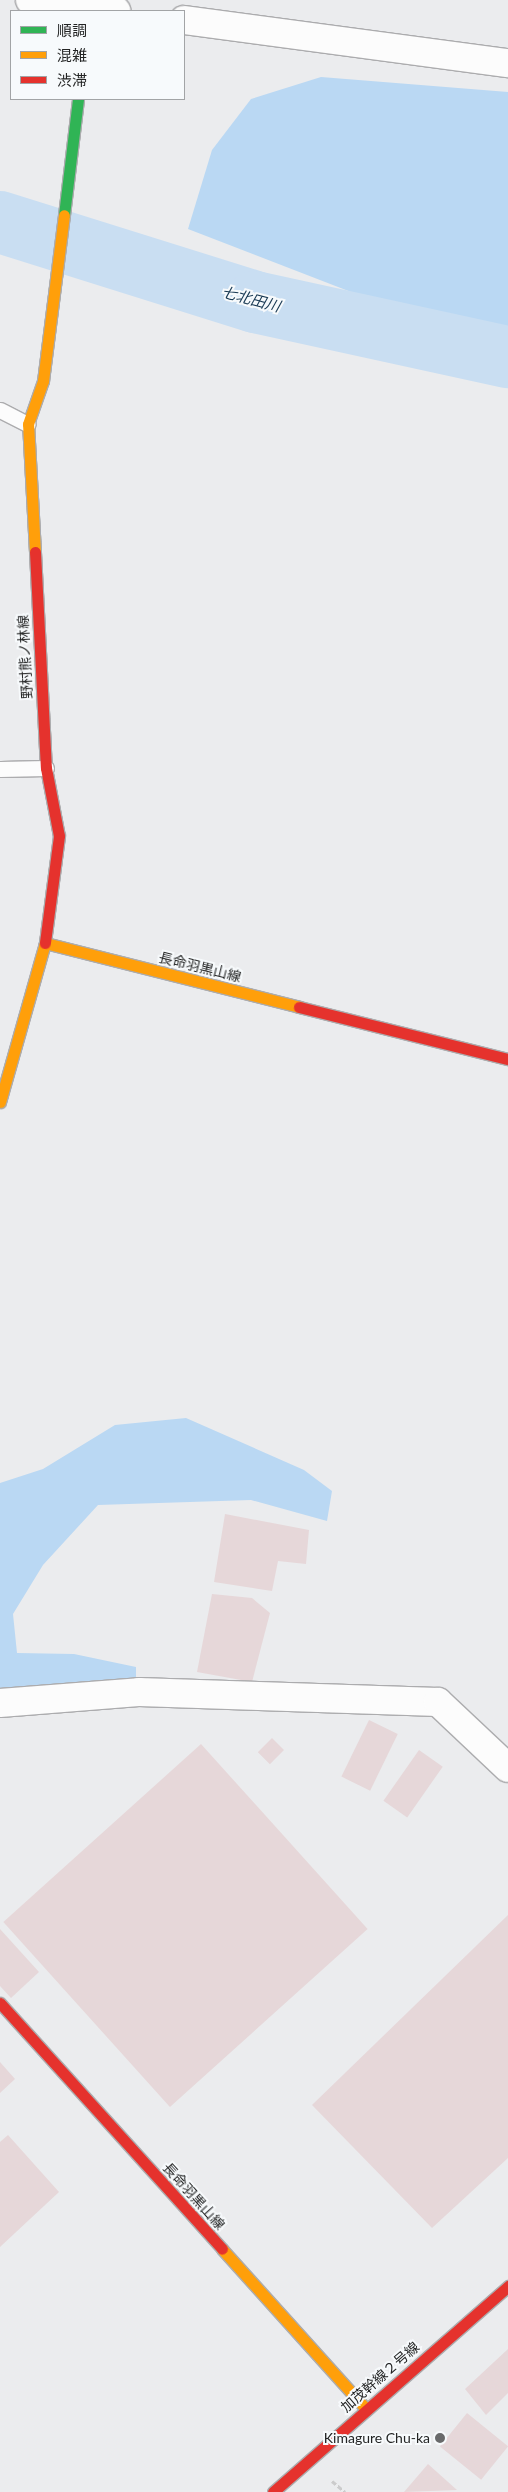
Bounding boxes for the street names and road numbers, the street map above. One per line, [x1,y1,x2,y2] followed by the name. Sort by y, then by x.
[14,615,36,699] street label: 野村熊ノ林線
[157,949,243,985] street label: 長命羽黒山線
[160,2159,228,2233] street label: 長命羽黒山線
[338,2339,422,2415] street label: 加茂幹線２号線

